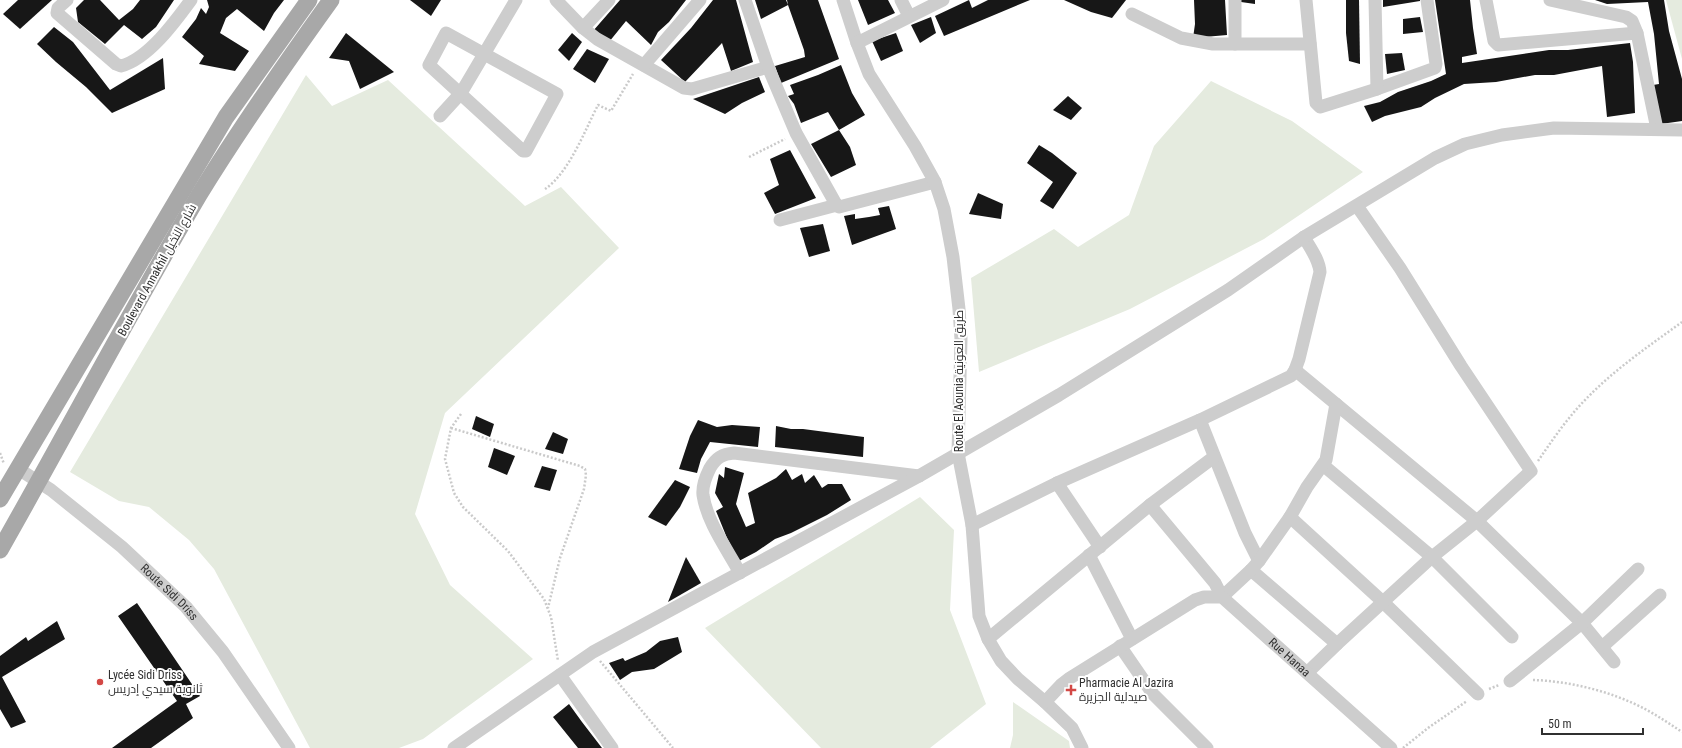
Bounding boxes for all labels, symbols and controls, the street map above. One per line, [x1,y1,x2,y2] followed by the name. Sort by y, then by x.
[115,202,200,339] street label: Boulevard Annakhil شارع النخيل
[952,310,966,452] street label: Route El Aounia طريق العونية
[138,561,201,623] street label: Route Sidi Driss
[1266,635,1313,680] street label: Rue Hanaa
[108,668,203,699] place label: Lycée Sidi Driss ثانوية سيدي إدريس
[1079,676,1174,704] place label: Pharmacie Al Jazira صيدلية الجزيرة
[95,677,105,687] marker: Lycée Sidi Driss ثانوية سيدي إدريس
[1066,685,1076,695] marker: Pharmacie Al Jazira صيدلية الجزيرة
[1542,710,1643,736] scale bar
[1548,717,1572,731] text: 50 m

